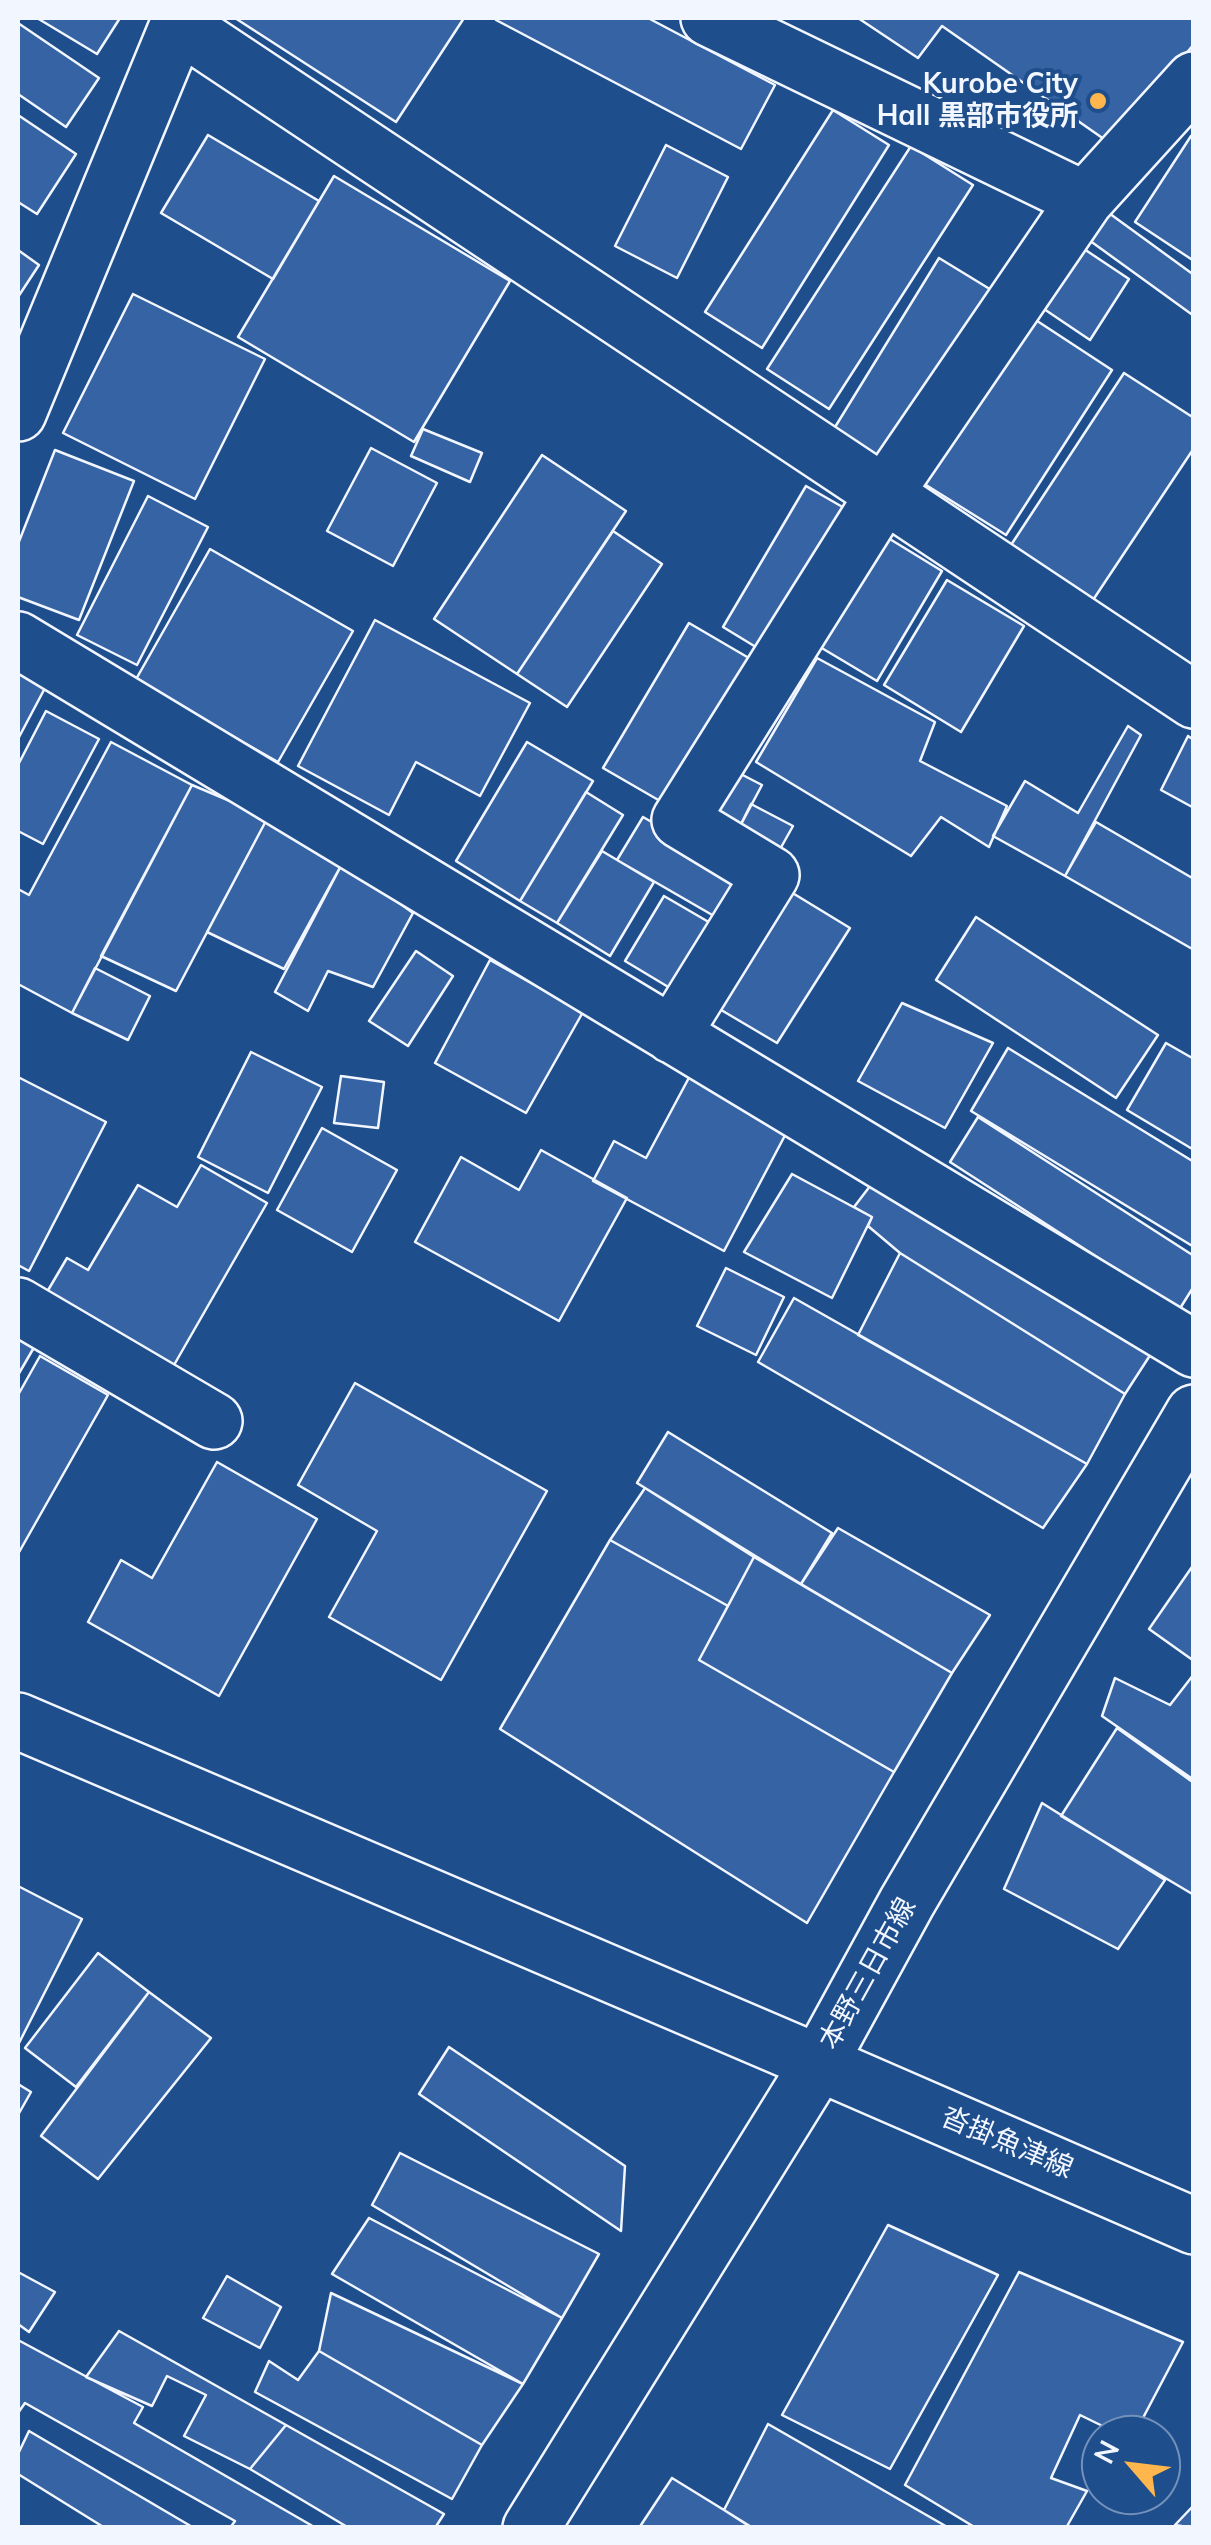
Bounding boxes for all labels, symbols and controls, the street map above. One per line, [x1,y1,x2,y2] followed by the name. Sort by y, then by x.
[877,68,1078,134] place label: Kurobe City Hall 黒部市役所
[1087,90,1109,112] marker: Kurobe City Hall 黒部市役所
[813,1892,923,2056] street label: 本野三日市線
[936,2100,1078,2186] street label: 沓掛魚津線
[1081,2415,1181,2515] north arrow
[1085,2434,1126,2469] text: N

